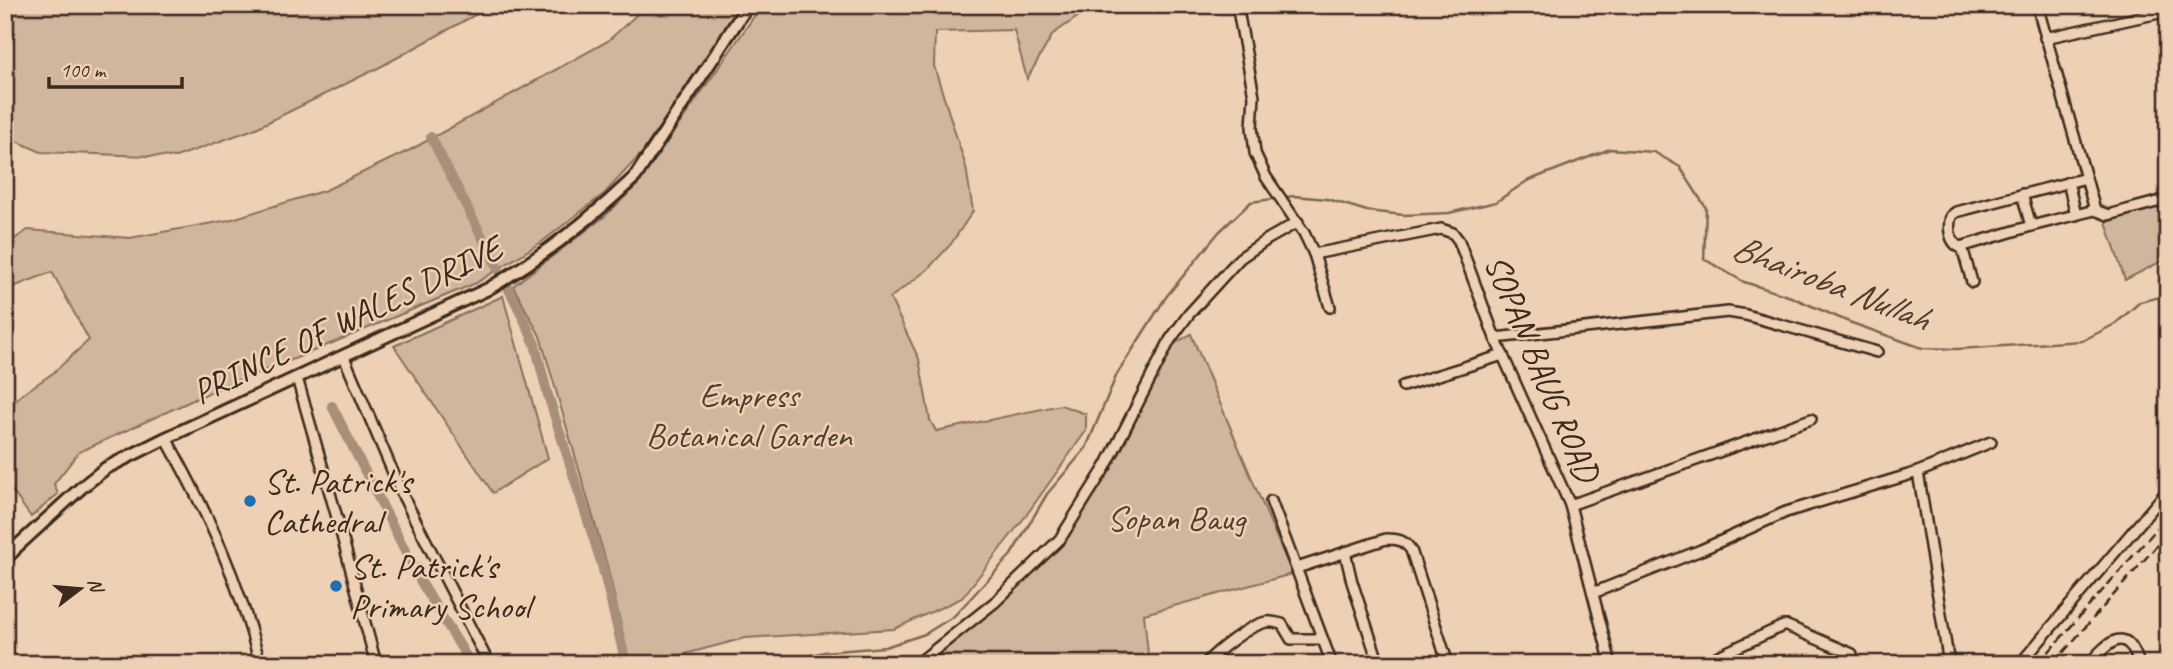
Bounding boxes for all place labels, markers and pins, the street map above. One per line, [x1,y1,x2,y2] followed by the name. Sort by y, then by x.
[264,459,414,544] place label: St. Patrick's Cathedral
[242,493,258,509] marker: St. Patrick's Cathedral
[350,544,536,629] place label: St. Patrick's Primary School
[328,578,344,594] marker: St. Patrick's Primary School

